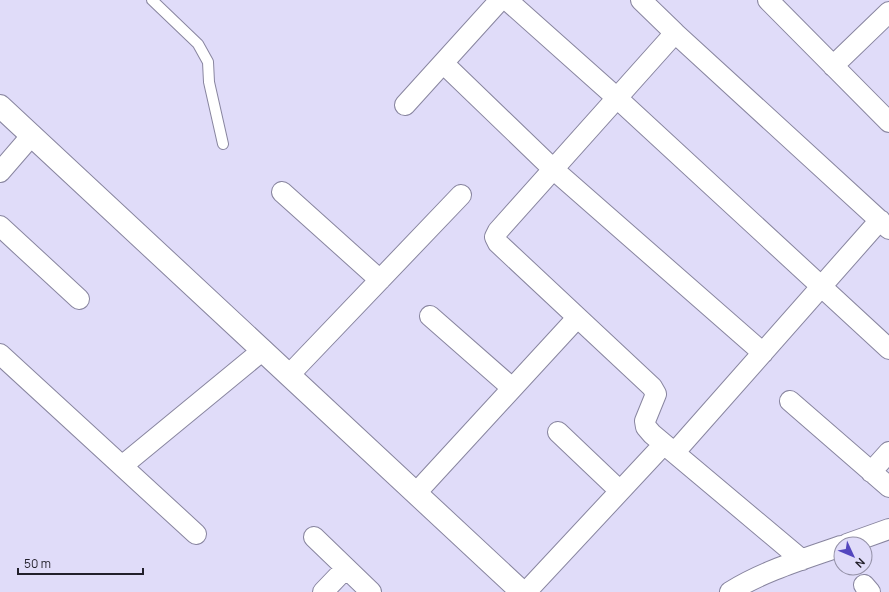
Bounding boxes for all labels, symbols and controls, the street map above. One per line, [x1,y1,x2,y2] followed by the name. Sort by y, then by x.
[833,536,873,576] north arrow
[18,550,143,576] scale bar
[24,555,51,572] text: 50 m
[852,555,869,571] text: N

